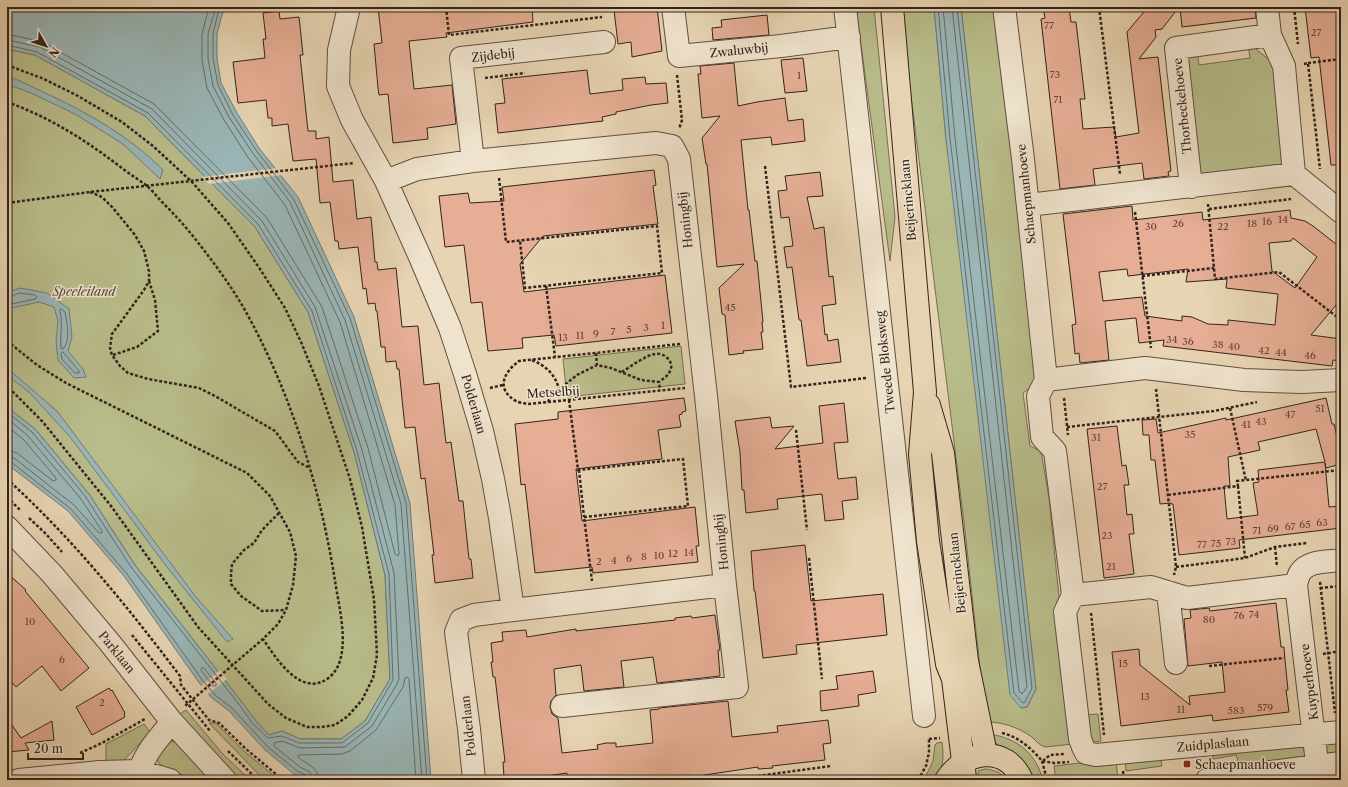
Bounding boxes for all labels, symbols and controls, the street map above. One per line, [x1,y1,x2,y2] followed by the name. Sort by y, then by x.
[1044,19,1054,32] house number: 77
[26,26,66,66] north arrow
[1311,26,1321,39] house number: 27
[709,39,769,61] street label: Zwaluwbij
[45,44,62,61] text: N
[470,45,516,65] street label: Zijdebij
[1169,57,1195,155] street label: Thorbeckehoeve
[1050,68,1060,81] house number: 73
[797,69,802,82] house number: 1
[1053,93,1063,106] house number: 71
[1013,143,1039,245] street label: Schaepmanhoeve
[897,158,919,242] street label: Beijerincklaan
[675,191,695,249] street label: Honingbij
[1278,213,1288,226] house number: 14
[1262,215,1272,228] house number: 16
[1172,217,1184,230] house number: 26
[1247,217,1257,230] house number: 18
[1145,220,1157,233] house number: 30
[1217,220,1229,233] house number: 22
[52,284,117,299] park label: Speeleiland
[724,301,736,314] house number: 45
[872,309,898,414] street label: Tweede Bloksweg
[661,319,666,332] house number: 1
[643,321,649,334] house number: 3
[626,323,632,336] house number: 5
[611,325,616,338] house number: 7
[593,327,599,340] house number: 9
[576,329,585,342] house number: 11
[558,331,568,344] house number: 13
[1166,333,1178,346] house number: 34
[1182,335,1194,348] house number: 36
[1212,338,1224,351] house number: 38
[1228,340,1240,353] house number: 40
[1258,344,1270,357] house number: 42
[1275,346,1287,359] house number: 44
[1304,349,1316,362] house number: 46
[458,372,490,436] street label: Polderlaan
[526,383,580,401] street label: Metselbij
[1315,402,1326,415] house number: 51
[1285,408,1295,421] house number: 47
[1255,415,1267,428] house number: 43
[1241,418,1252,431] house number: 41
[1185,428,1195,441] house number: 35
[1091,431,1102,444] house number: 31
[1097,480,1107,493] house number: 27
[711,513,731,571] street label: Honingbij
[1316,516,1328,529] house number: 63
[1299,518,1311,531] house number: 65
[1285,520,1295,533] house number: 67
[1267,522,1279,535] house number: 69
[1252,524,1262,537] house number: 71
[1101,529,1113,542] house number: 23
[945,531,969,615] street label: Beijerincklaan
[1226,535,1236,548] house number: 73
[1211,537,1221,550] house number: 75
[1197,538,1207,551] house number: 77
[684,546,694,559] house number: 14
[668,547,678,560] house number: 12
[654,549,664,562] house number: 10
[641,550,647,563] house number: 8
[626,552,632,565] house number: 6
[611,554,617,567] house number: 4
[596,555,602,568] house number: 2
[1106,560,1117,573] house number: 21
[1249,608,1259,621] house number: 74
[1234,609,1244,622] house number: 76
[1203,613,1215,626] house number: 80
[25,615,35,628] house number: 10
[95,628,139,676] street label: Parklaan
[1297,643,1321,721] street label: Kuyperhoeve
[59,653,65,666] house number: 6
[1118,657,1128,670] house number: 15
[1140,690,1150,703] house number: 13
[457,694,479,757] street label: Polderlaan
[99,696,105,709] house number: 2
[1257,701,1273,714] house number: 579
[1177,703,1186,716] house number: 11
[1228,704,1244,717] house number: 583
[1176,733,1250,755] street label: Zuidplaslaan
[28,735,83,761] scale bar
[34,741,63,756] text: 20 m
[1195,757,1296,772] place label: Schaepmanhoeve
[1182,759,1192,769] marker: Schaepmanhoeve

